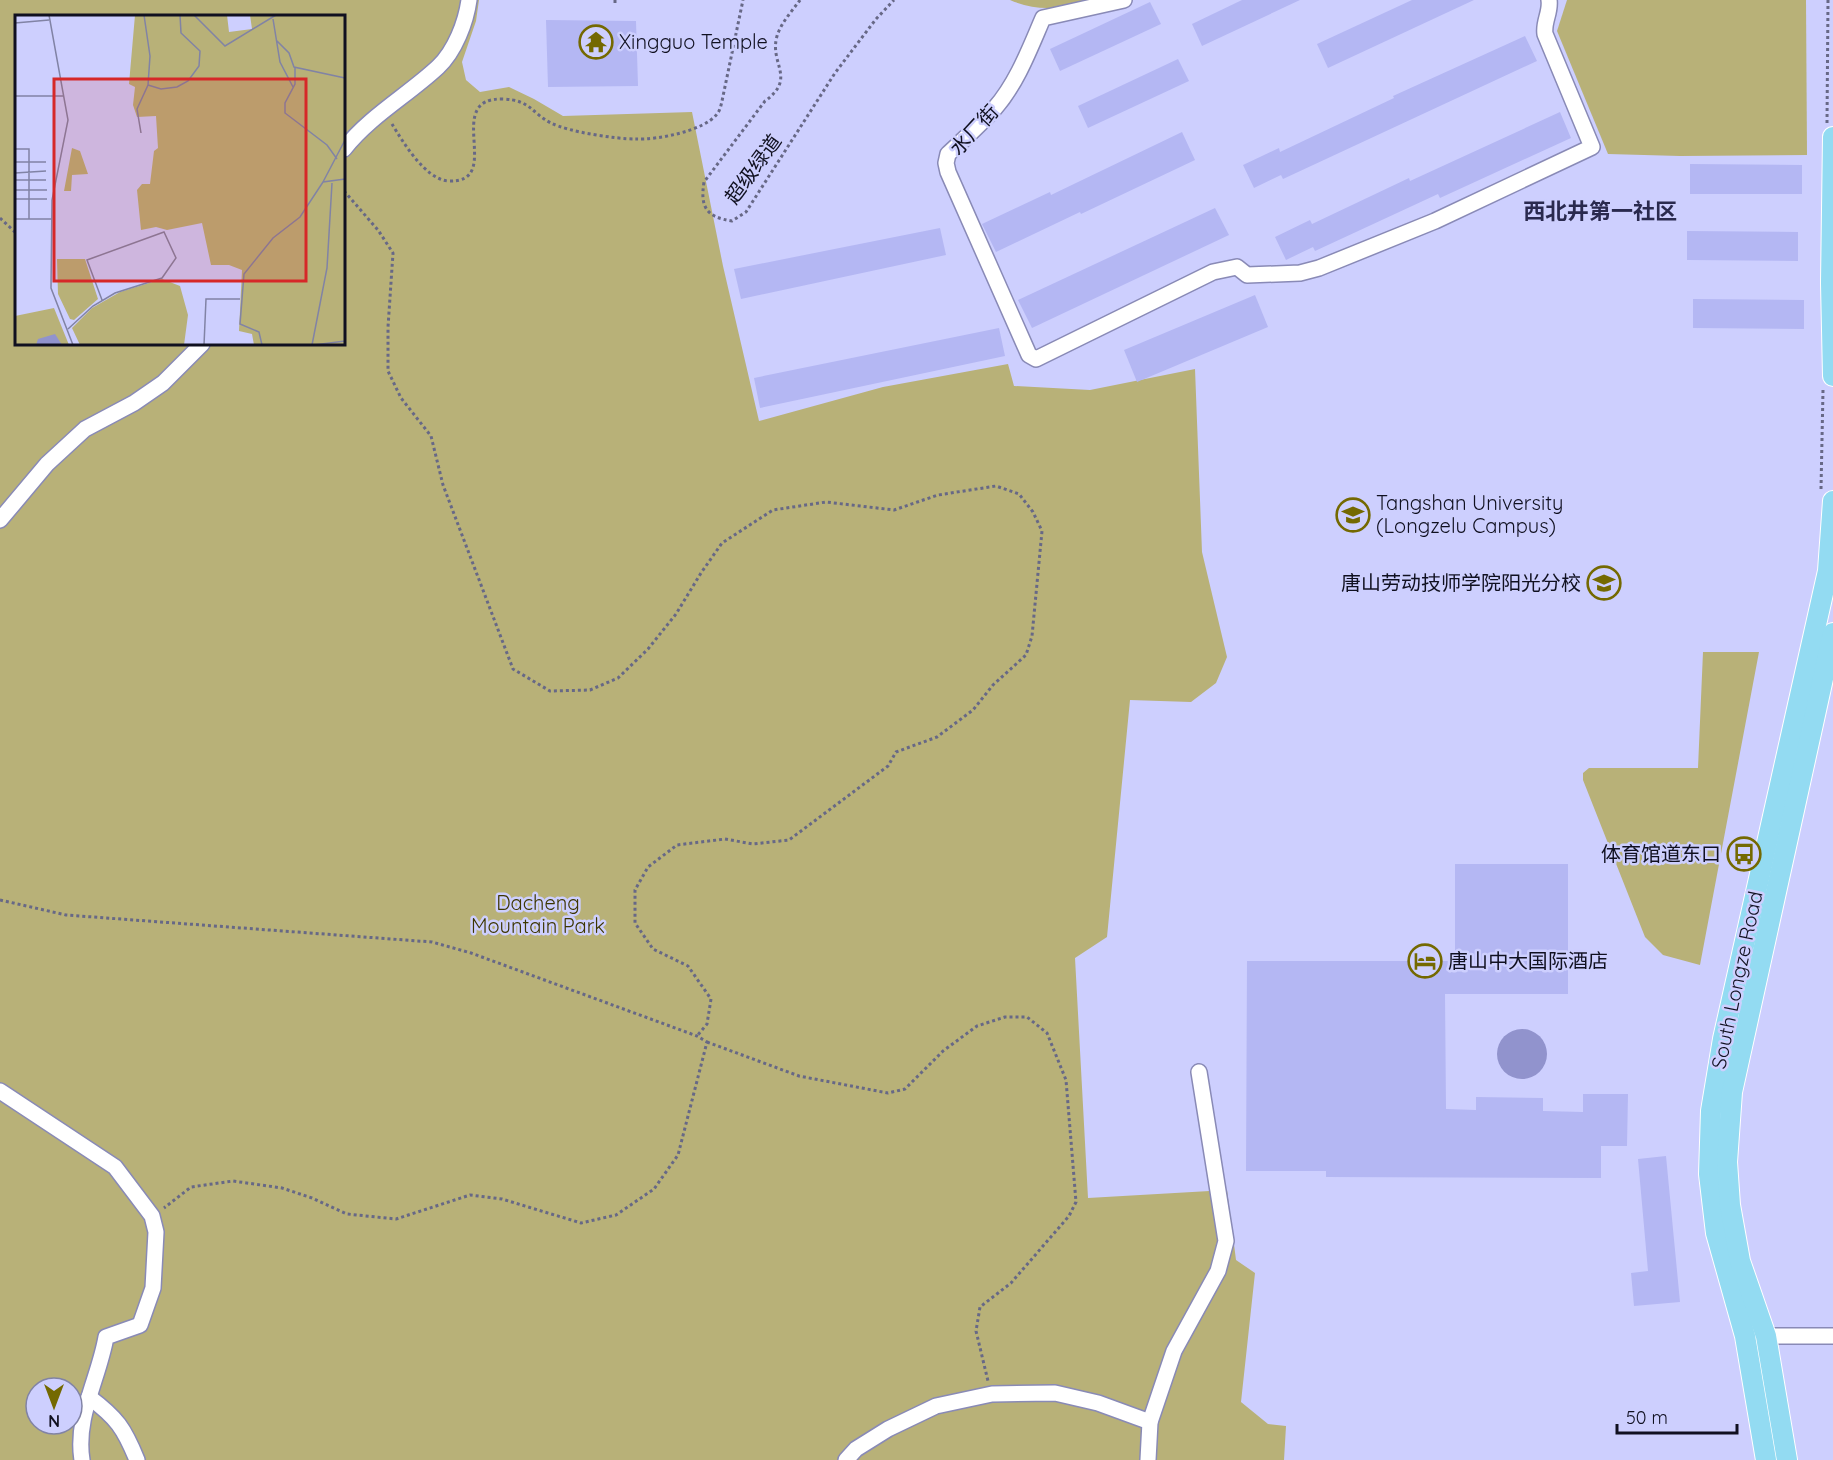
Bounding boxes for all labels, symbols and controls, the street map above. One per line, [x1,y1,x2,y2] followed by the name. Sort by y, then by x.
[15,15,345,345] inset map
[578,24,614,60] temple icon: Xingguo Temple
[619,29,768,54] place label: Xingguo Temple
[944,99,1003,160] street label: 水厂街
[719,129,786,208] street label: 超级绿道
[1523,197,1677,225] district label: 西北井第一社区
[1376,490,1563,538] place label: Tangshan University (Longzelu Campus)
[1335,497,1371,533] school or university icon: Tangshan University (Longzelu Campus)
[1586,565,1622,601] school or university icon: 唐山劳动技师学院阳光分校
[1341,570,1581,595] place label: 唐山劳动技师学院阳光分校
[1726,836,1762,872] bus stop icon: 体育馆道东口
[1601,841,1721,866] place label: 体育馆道东口
[1705,889,1768,1071] street label: South Longze Road
[471,890,605,938] park label: Dacheng Mountain Park
[1407,943,1443,979] hotel icon: 唐山中大国际酒店
[1448,948,1608,973] place label: 唐山中大国际酒店
[24,1376,84,1436] north arrow
[1617,1397,1737,1435] scale bar
[1626,1406,1668,1429] text: 50 m
[48,1411,60,1431] text: N

